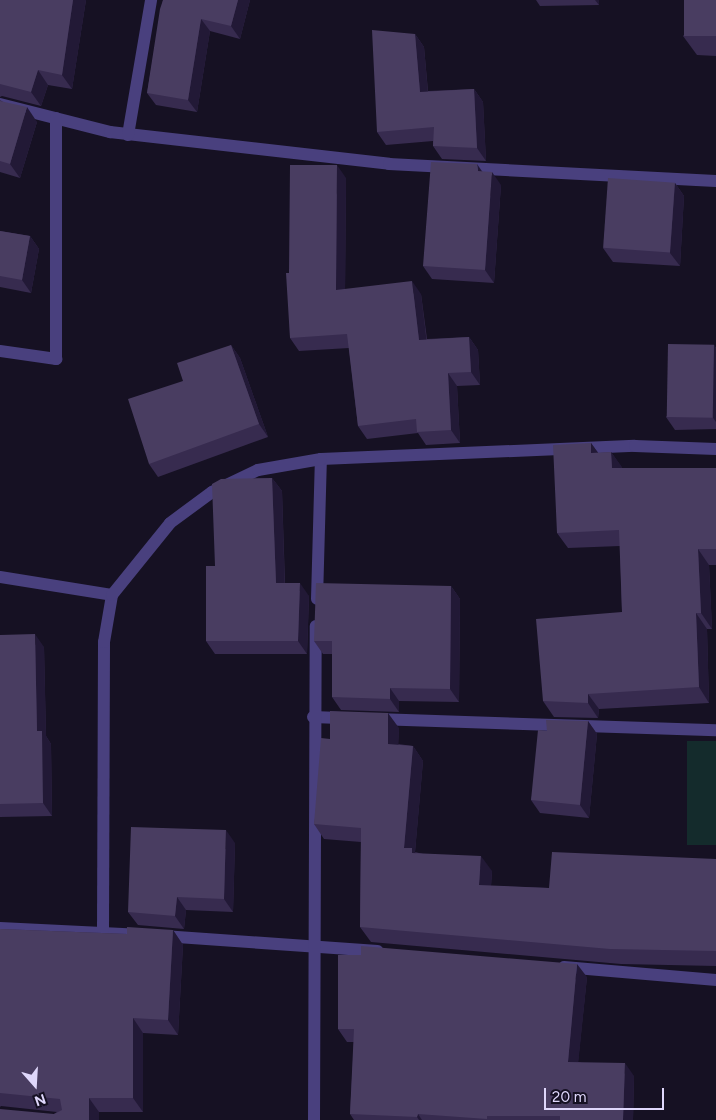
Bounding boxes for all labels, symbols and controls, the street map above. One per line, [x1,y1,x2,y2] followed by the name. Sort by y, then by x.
[10,1060,60,1110] north arrow
[546,1078,666,1110] scale bar
[552,1088,586,1106] text: 20 m
[32,1090,48,1109] text: N

